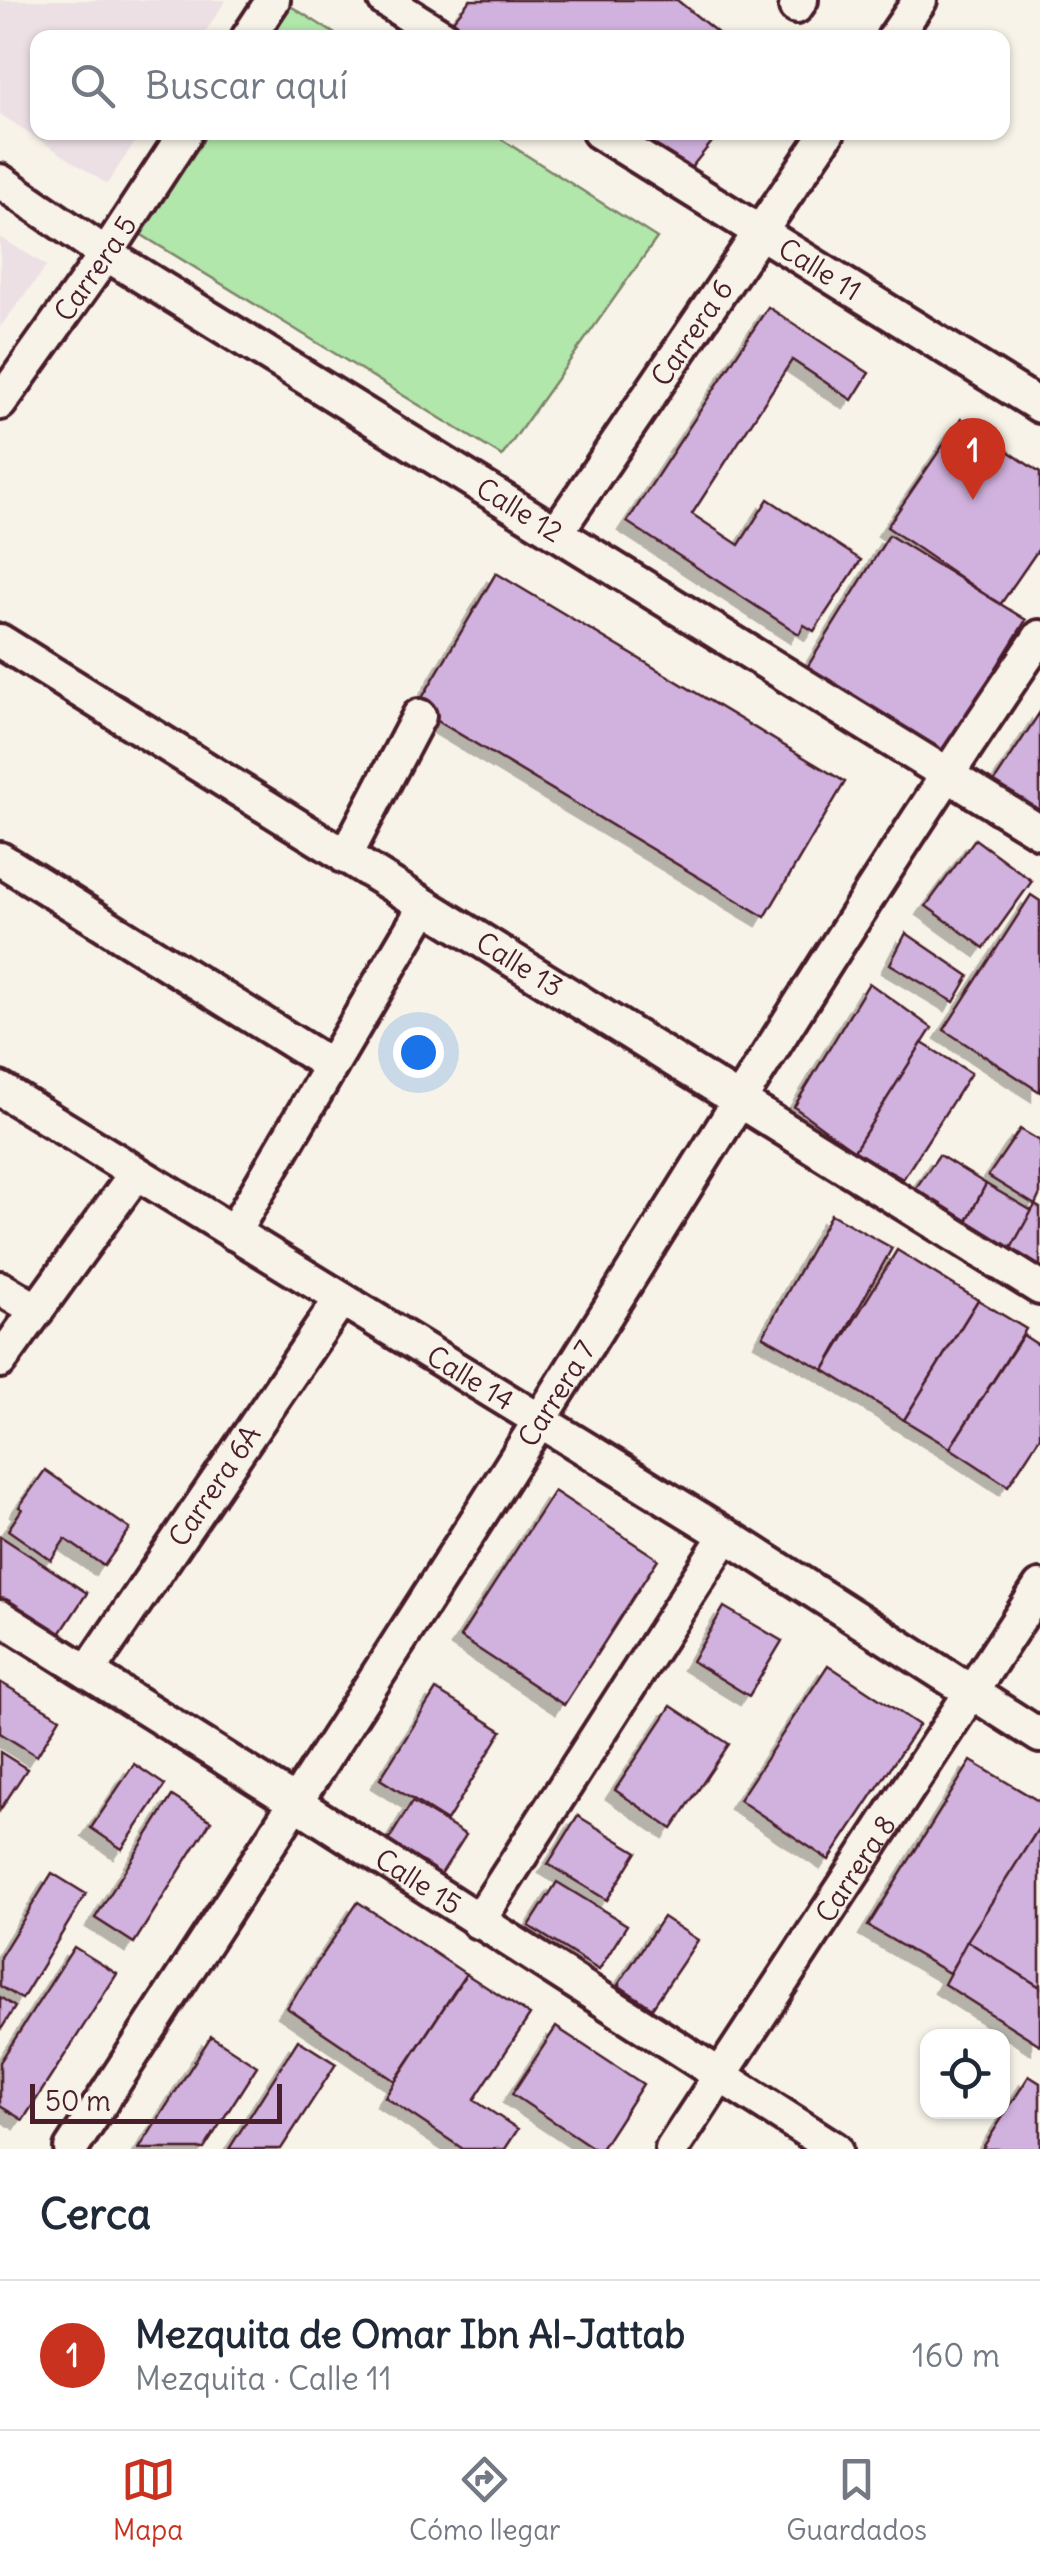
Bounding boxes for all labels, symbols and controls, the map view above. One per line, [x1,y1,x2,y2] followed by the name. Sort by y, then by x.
[30,30,1010,140] search box
[65,58,120,113] icon: search
[145,62,348,109] text: Buscar aquí
[46,208,144,328] street label: Carrera 5
[772,230,868,308] street label: Calle 11
[643,272,741,393] street label: Carrera 6
[940,418,1006,500] pin: 1
[470,470,569,550] street label: Calle 12
[470,924,570,1005] street label: Calle 13
[393,1027,444,1078] your location
[510,1334,604,1454] street label: Carrera 7
[420,1338,521,1418] street label: Calle 14
[160,1418,268,1554] street label: Carrera 6A
[807,1808,904,1929] street label: Carrera 8
[368,1841,468,1923] street label: Calle 15
[920,2029,1010,2119] map controls
[920,2029,1010,2119] button: locate
[30,2079,282,2124] scale bar
[45,2083,111,2119] text: 50 m
[40,2188,151,2240] text: Cerca
[135,2311,685,2358] text: Mezquita de Omar Ibn Al-Jattab
[66,2335,79,2376] text: 1
[912,2335,1000,2376] text: 160 m
[135,2358,392,2399] text: Mezquita · Calle 11
[113,2452,183,2548] tab: Mapa
[409,2452,561,2548] tab: Cómo llegar
[786,2452,927,2548] tab: Guardados

